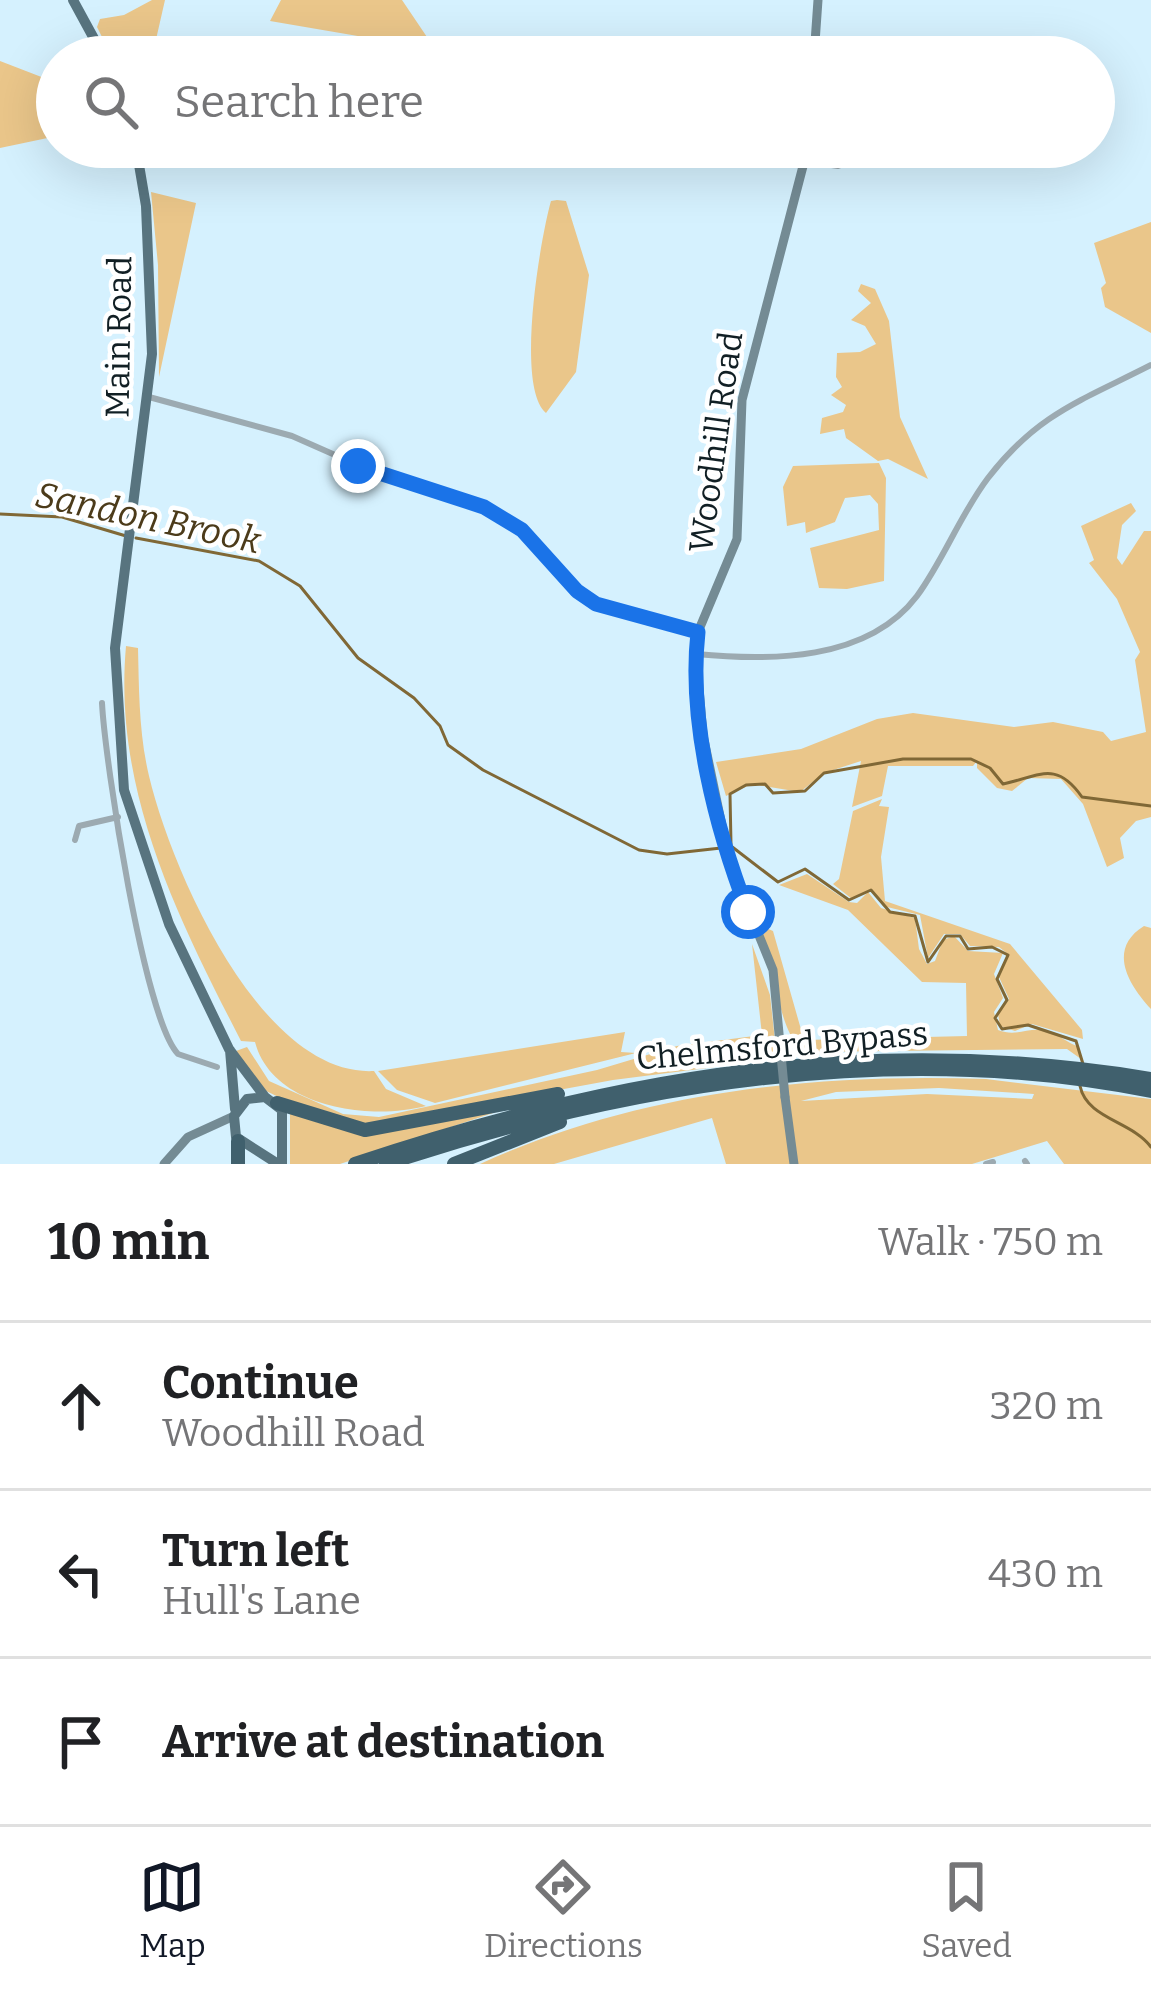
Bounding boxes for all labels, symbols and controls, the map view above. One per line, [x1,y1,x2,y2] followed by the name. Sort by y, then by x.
[36,36,1115,168] search box
[78,69,144,135] icon: search
[174,75,424,129] text: Search here
[98,256,140,418] street label: Main Road
[681,329,751,555] street label: Woodhill Road
[331,439,385,493] route end
[31,473,265,563] water label: Sandon Brook
[721,885,775,939] route start
[634,1013,930,1079] street label: Chelmsford Bypass
[48,1211,209,1273] text: 10 min
[878,1219,1103,1265] text: Walk · 750 m
[162,1356,359,1410] text: Continue
[48,1373,114,1439] icon: ahead
[990,1383,1103,1429] text: 320 m
[162,1410,425,1456] text: Woodhill Road
[162,1524,349,1578] text: Turn left
[48,1541,114,1607] icon: left
[988,1551,1103,1597] text: 430 m
[162,1578,361,1624] text: Hull's Lane
[48,1709,114,1775] icon: arrive
[162,1715,604,1769] text: Arrive at destination
[139,1854,206,1966] tab: Map
[484,1854,643,1966] tab: Directions
[921,1854,1012,1966] tab: Saved

